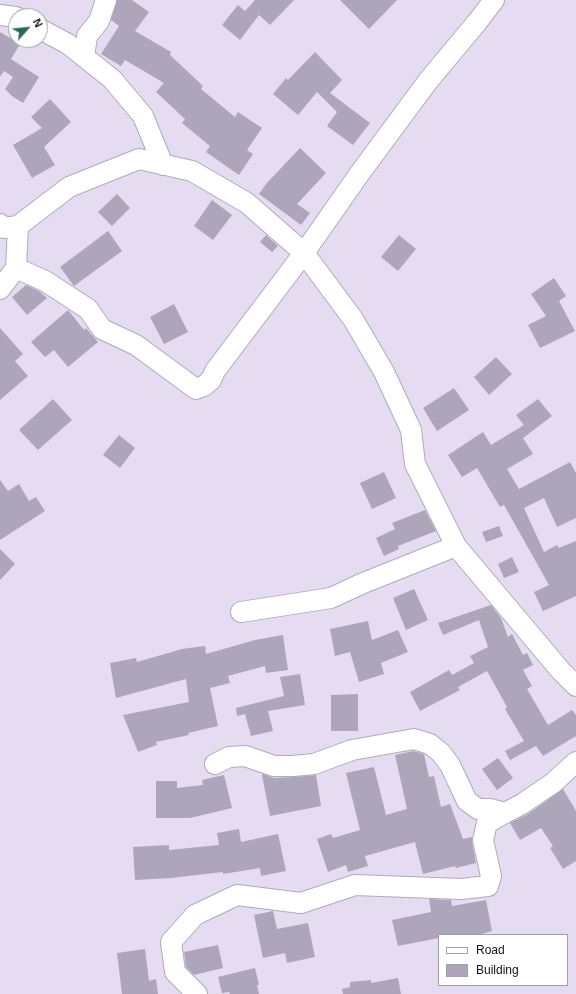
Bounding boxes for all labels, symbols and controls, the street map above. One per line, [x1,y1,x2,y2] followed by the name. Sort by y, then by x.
[8,8,48,48] north arrow
[31,17,45,29] text: N
[438,934,568,986] legend
[476,943,505,957] text: Road
[476,963,519,977] text: Building

